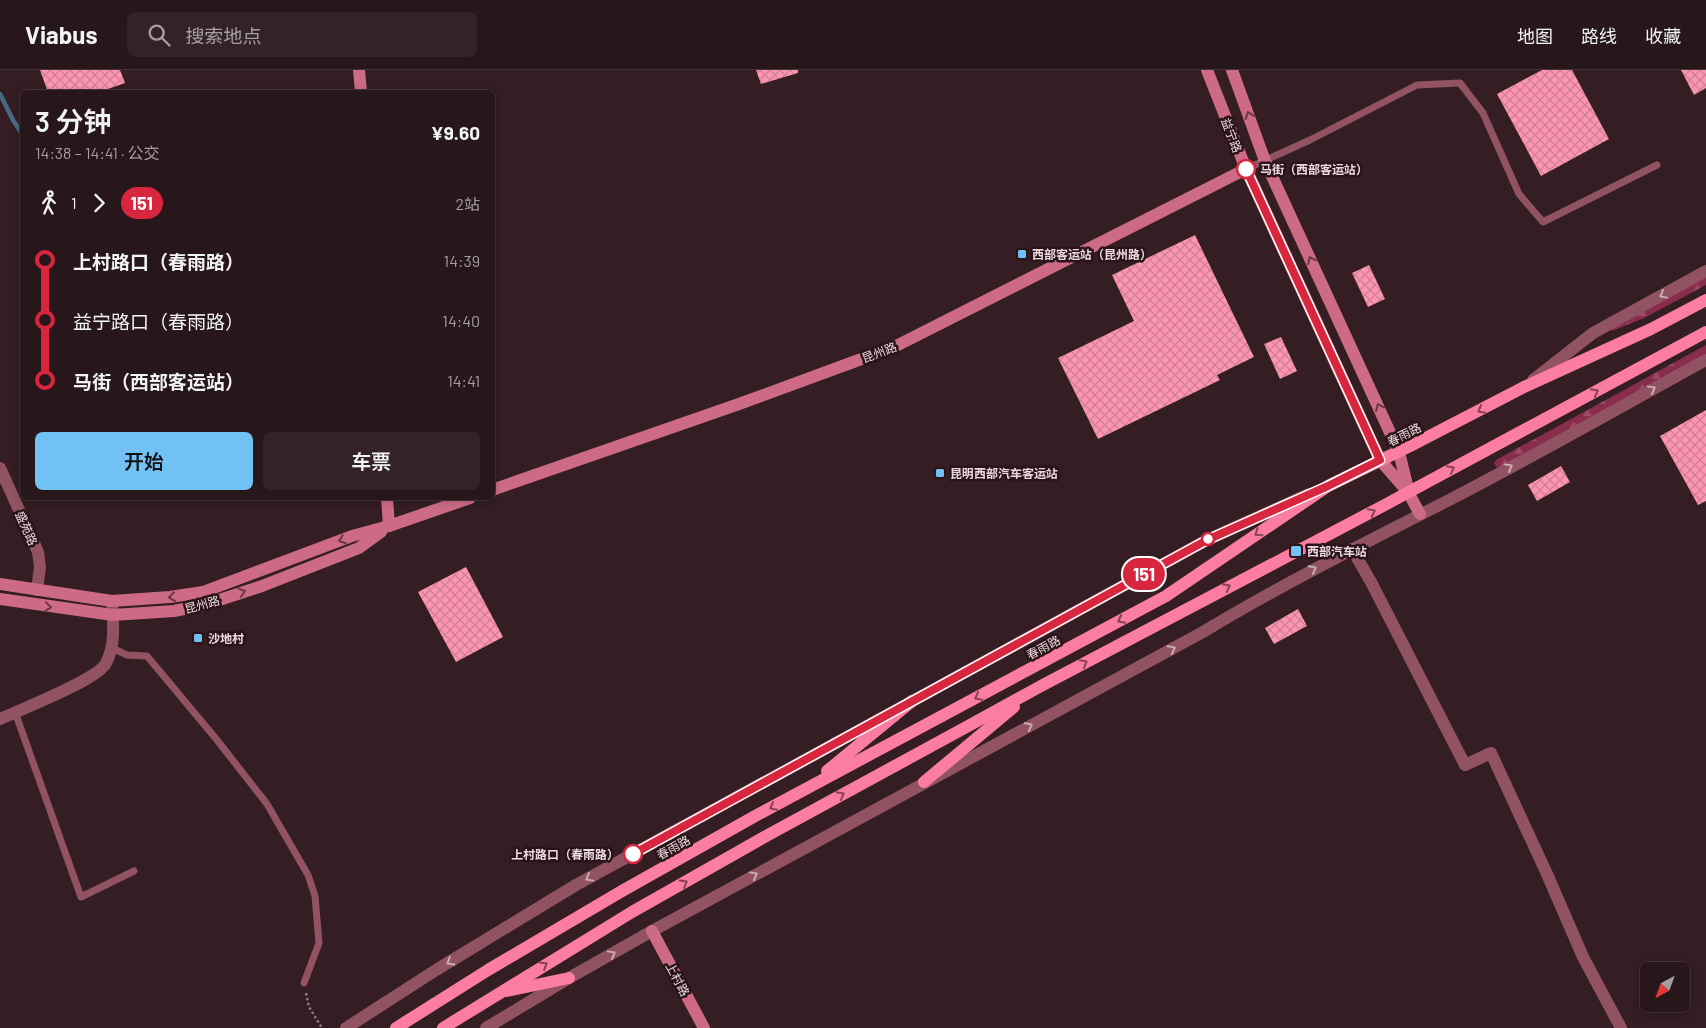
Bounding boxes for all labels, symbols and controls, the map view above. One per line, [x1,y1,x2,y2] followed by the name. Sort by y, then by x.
[127,12,477,57] search box
[25,20,97,49] text: Viabus
[145,21,173,49] icon: search
[185,24,261,47] text: 搜索地点
[1517,25,1553,47] text: 地图
[1581,25,1617,47] text: 路线
[1645,25,1681,47] text: 收藏
[35,104,111,138] text: 3 分钟
[1245,112,1255,120] one-way arrow
[1219,116,1245,154] street label: 益宁路
[431,121,480,144] text: ¥9.60
[35,143,160,162] text: 14:38 – 14:41 · 公交
[1236,159,1256,179] marker: 马街（西部客运站）
[1260,162,1368,176] place label: 马街（西部客运站）
[35,189,63,217] icon: walk
[85,189,113,217] icon: forward
[131,192,153,214] text: 151
[71,193,77,212] text: 1
[455,194,480,213] text: 2站
[1032,247,1152,261] place label: 西部客运站（昆州路）
[1016,248,1028,260] marker: 西部客运站（昆州路）
[73,250,244,273] text: 上村路口（春雨路）
[444,251,480,270] text: 14:39
[1306,256,1317,265] one-way arrow
[1660,289,1669,299] one-way arrow
[73,310,244,333] text: 益宁路口（春雨路）
[442,311,480,330] text: 14:40
[860,339,898,365] street label: 昆州路
[73,370,244,393] text: 马街（西部客运站）
[447,371,480,390] text: 14:41
[1647,386,1656,396] one-way arrow
[1590,389,1599,399] one-way arrow
[1375,404,1385,413] one-way arrow
[1477,404,1486,414] one-way arrow
[1385,420,1423,448] street label: 春雨路
[35,432,253,490] button: 开始
[263,432,480,490] button: 车票
[1504,463,1513,473] one-way arrow
[1446,465,1455,475] one-way arrow
[950,466,1058,480] place label: 昆明西部汽车客运站
[934,467,946,479] marker: 昆明西部汽车客运站
[1366,508,1375,518] one-way arrow
[13,509,41,547] street label: 盛苑路
[1254,527,1264,536] one-way arrow
[1201,532,1215,546] unlabelled marker
[339,534,347,544] one-way arrow
[1289,544,1303,558] marker: 西部汽车站
[1307,544,1367,558] place label: 西部汽车站
[1115,558,1173,590] line badge: 151
[1133,563,1155,585] text: 151
[1308,565,1317,575] one-way arrow
[1222,583,1231,593] one-way arrow
[238,588,246,598] one-way arrow
[168,591,176,602] one-way arrow
[183,593,221,615] street label: 昆州路
[44,601,52,612] one-way arrow
[1118,614,1127,624] one-way arrow
[208,631,244,645] place label: 沙地村
[192,632,204,644] marker: 沙地村
[1024,632,1062,662] street label: 春雨路
[1166,645,1175,655] one-way arrow
[1078,659,1087,669] one-way arrow
[974,691,983,701] one-way arrow
[1023,722,1032,732] one-way arrow
[836,792,845,802] one-way arrow
[769,801,778,811] one-way arrow
[654,832,692,862] street label: 春雨路
[623,844,643,864] marker: 上村路口（春雨路）
[511,847,619,861] place label: 上村路口（春雨路）
[749,871,758,881] one-way arrow
[586,872,595,882] one-way arrow
[678,879,687,889] one-way arrow
[606,950,615,960] one-way arrow
[447,956,456,965] one-way arrow
[663,960,693,998] street label: 上村路
[538,962,547,972] one-way arrow
[1640,962,1690,1012] north arrow
[1640,962,1690,1012] map controls

